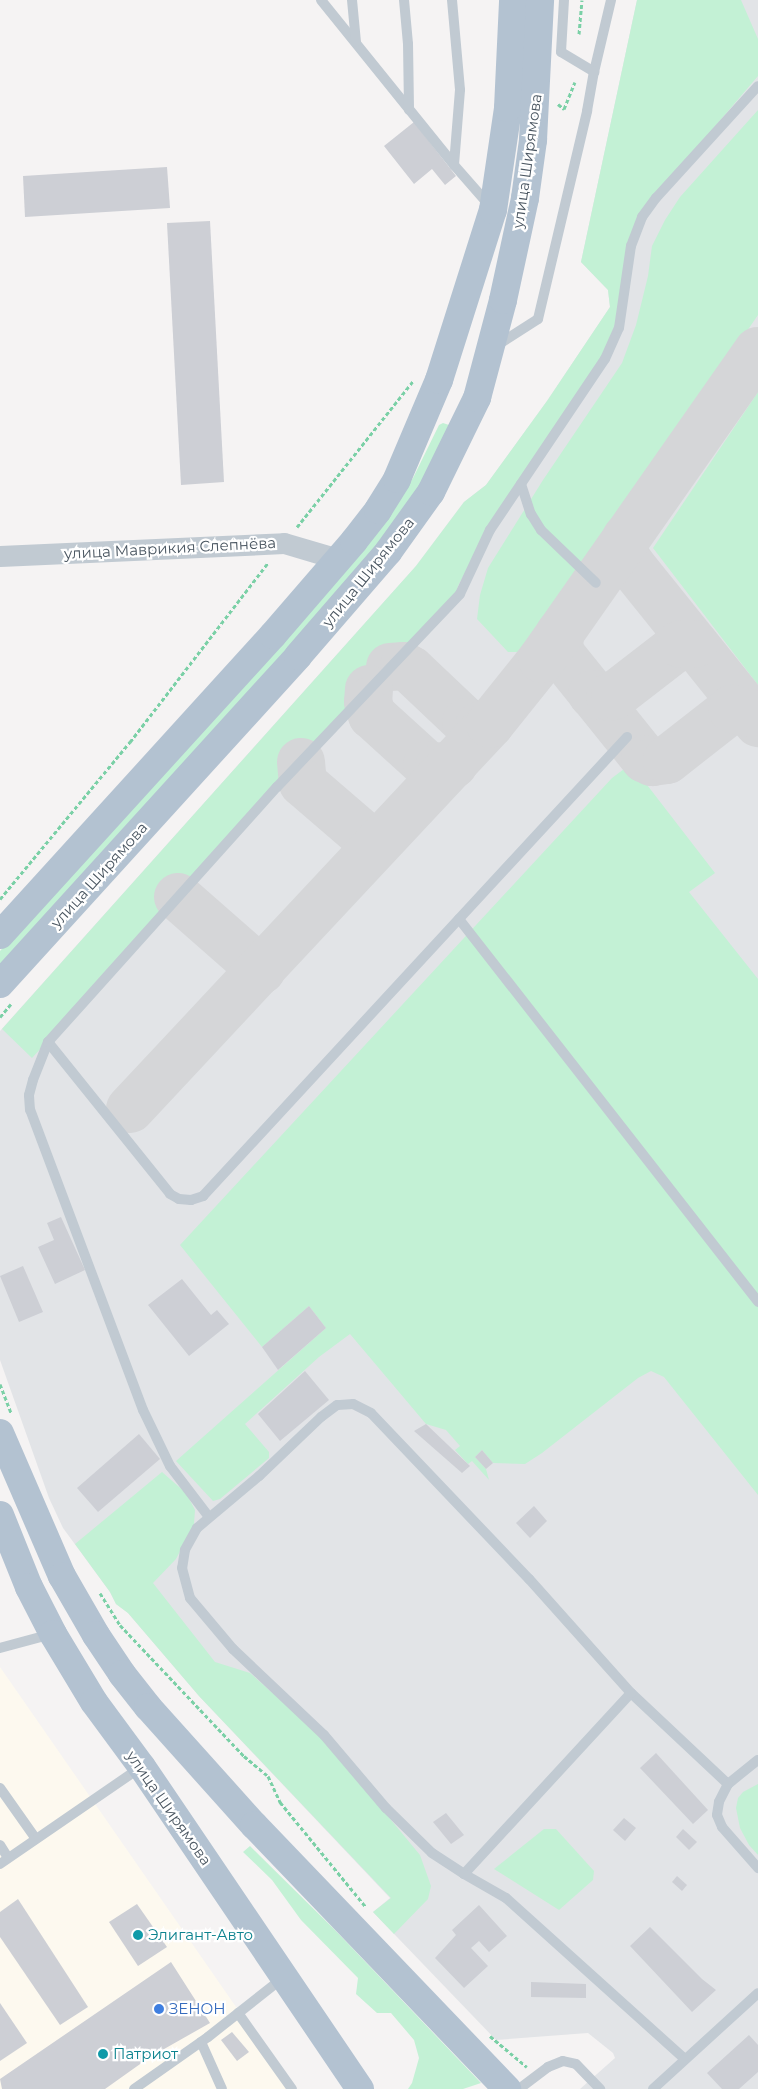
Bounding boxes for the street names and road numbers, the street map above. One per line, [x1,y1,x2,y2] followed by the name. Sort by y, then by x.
[509,92,545,230] street label: улица Ширямова
[318,514,418,630] street label: улица Ширямова
[64,533,276,563] street label: улица Маврикия Слепнёва
[47,818,151,932] street label: улица Ширямова
[123,1747,215,1869] street label: улица Ширямова

